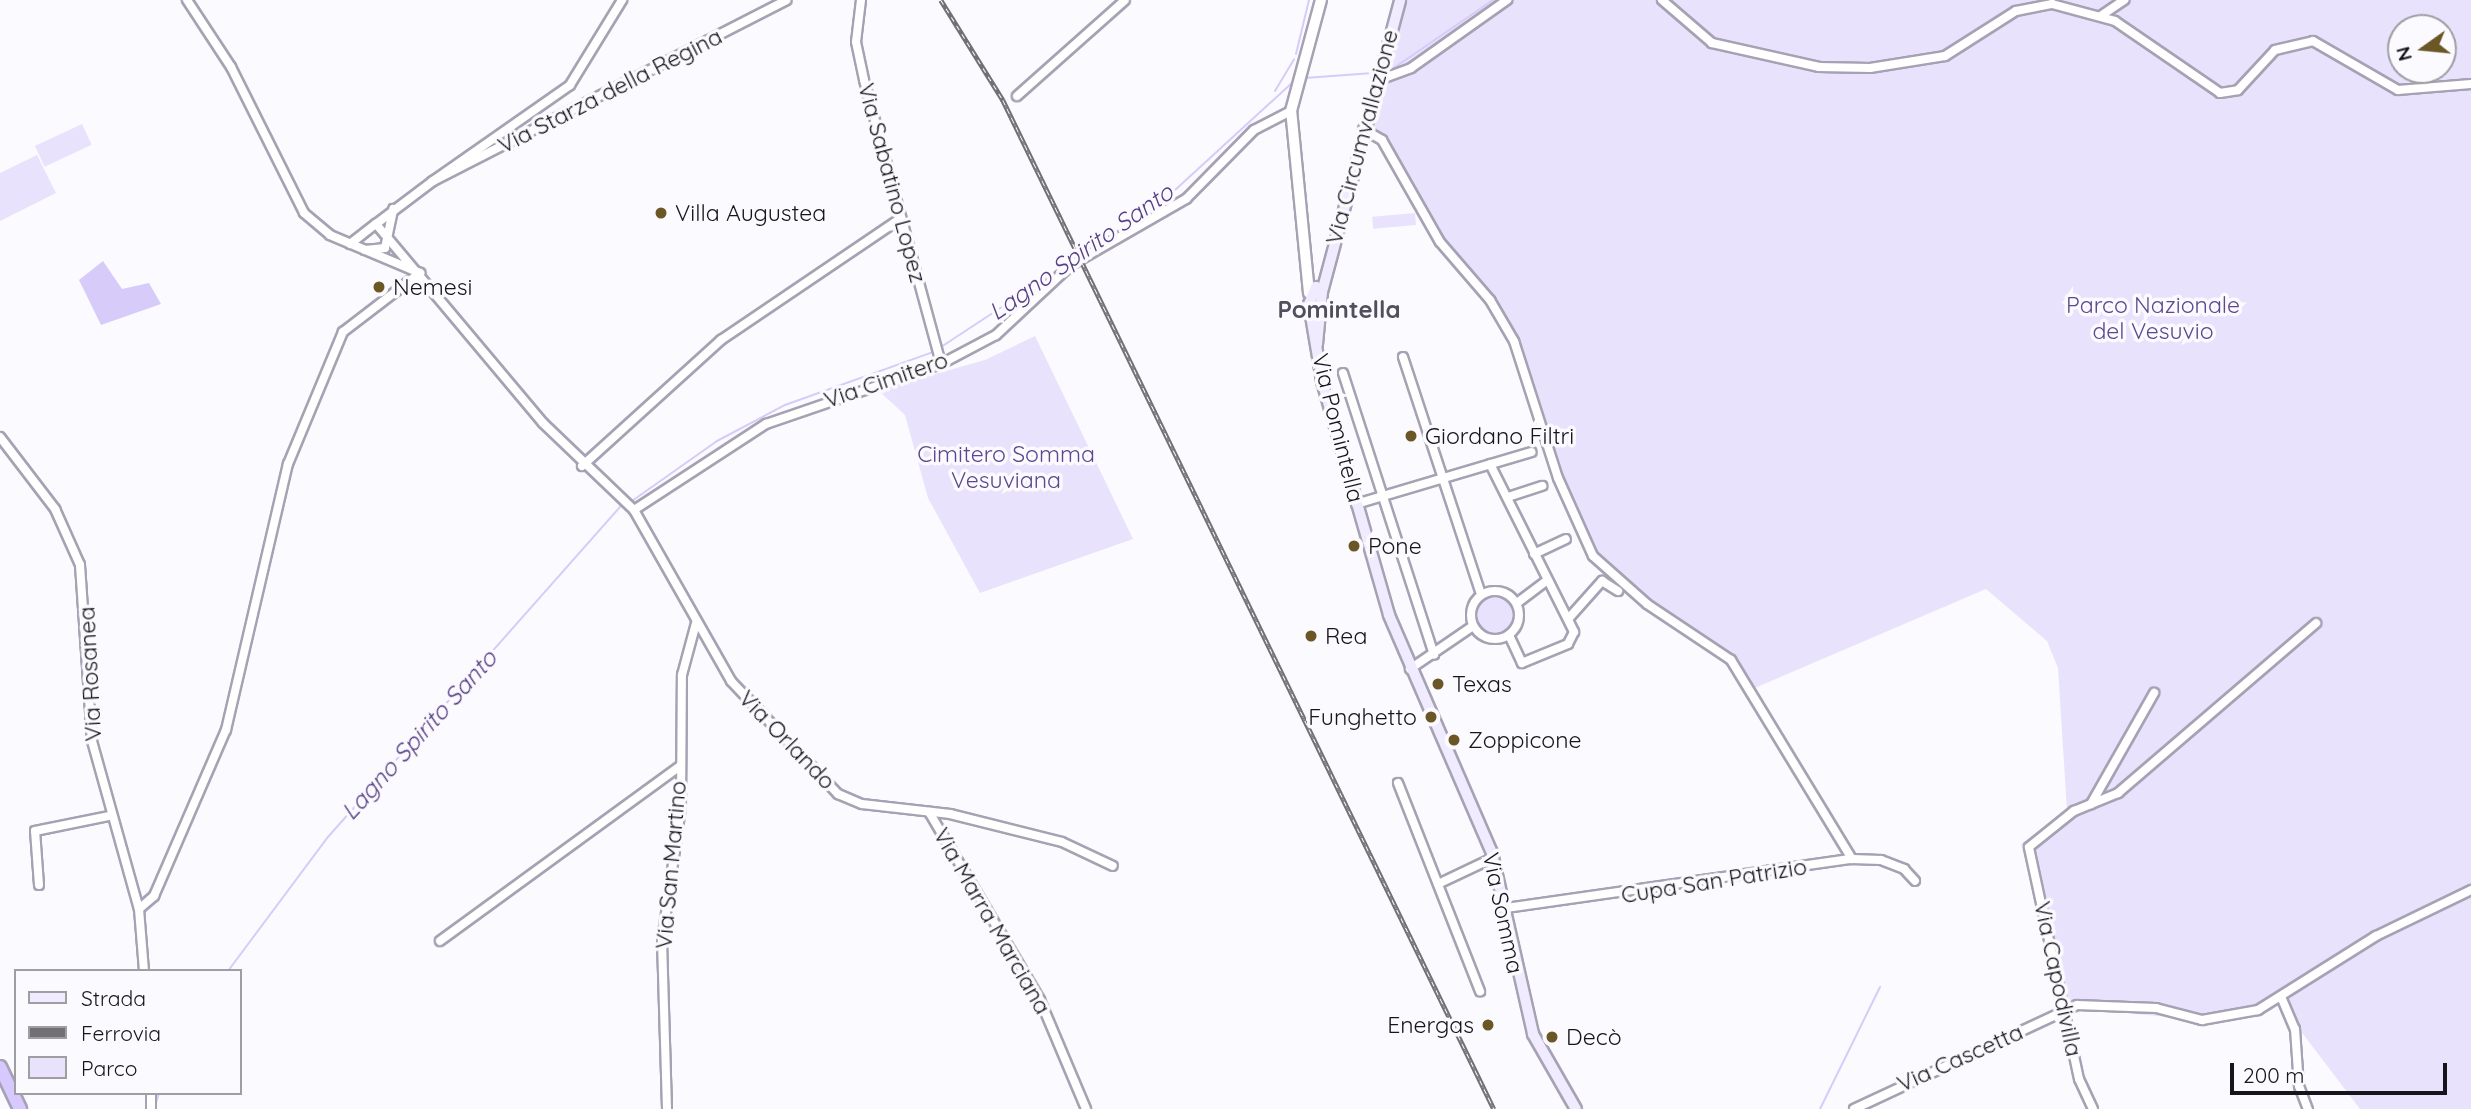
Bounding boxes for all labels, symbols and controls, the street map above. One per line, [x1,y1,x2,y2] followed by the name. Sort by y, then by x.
[2387,14,2457,84] north arrow
[493,23,727,159] street label: Via Starza della Regina
[1320,27,1404,247] street label: Via Circumvallazione
[2390,44,2417,64] text: N
[852,80,932,286] street label: Via Sabatino Lopez
[983,178,1179,326] water label: Lagno Spirito Santo
[675,199,826,227] place label: Villa Augustea
[653,205,669,221] marker: Villa Augustea
[393,273,472,301] place label: Nemesi
[371,279,387,295] marker: Nemesi
[2066,291,2240,345] park label: Parco Nazionale del Vesuvio
[1277,296,1401,324] district label: Pomintella
[820,346,952,414] street label: Via Cimitero
[1306,351,1370,505] street label: Via Pomintella
[1425,422,1574,450] place label: Giordano Filtri
[1403,428,1419,444] marker: Giordano Filtri
[917,440,1095,494] park label: Cimitero Somma Vesuviana
[1368,532,1422,560] place label: Pone
[1346,538,1362,554] marker: Pone
[73,606,107,742] street label: Via Rosanea
[1325,622,1367,650] place label: Rea
[1303,628,1319,644] marker: Rea
[335,644,503,826] water label: Lagno Spirito Santo
[1452,670,1512,698] place label: Texas
[1430,676,1446,692] marker: Texas
[733,685,841,795] street label: Via Orlando
[1308,703,1417,731] place label: Funghetto
[1423,709,1439,725] marker: Funghetto
[1468,726,1581,754] place label: Zoppicone
[1446,732,1462,748] marker: Zoppicone
[650,780,692,950] street label: Via San Martino
[927,823,1057,1019] street label: Via Marra Marciana
[1477,850,1529,976] street label: Via Somma
[1619,853,1809,909] street label: Cupa San Patrizio
[2028,899,2088,1059] street label: Via Capodivilla
[14,969,242,1095] legend
[81,985,146,1011] text: Strada
[1387,1011,1474,1039] place label: Energas
[1480,1017,1496,1033] marker: Energas
[1893,1018,2027,1098] street label: Via Cascetta
[81,1020,161,1046] text: Ferrovia
[1566,1023,1622,1051] place label: Decò
[1544,1029,1560,1045] marker: Decò
[2233,1050,2450,1094] scale bar
[81,1055,137,1081] text: Parco
[2243,1062,2305,1088] text: 200 m

